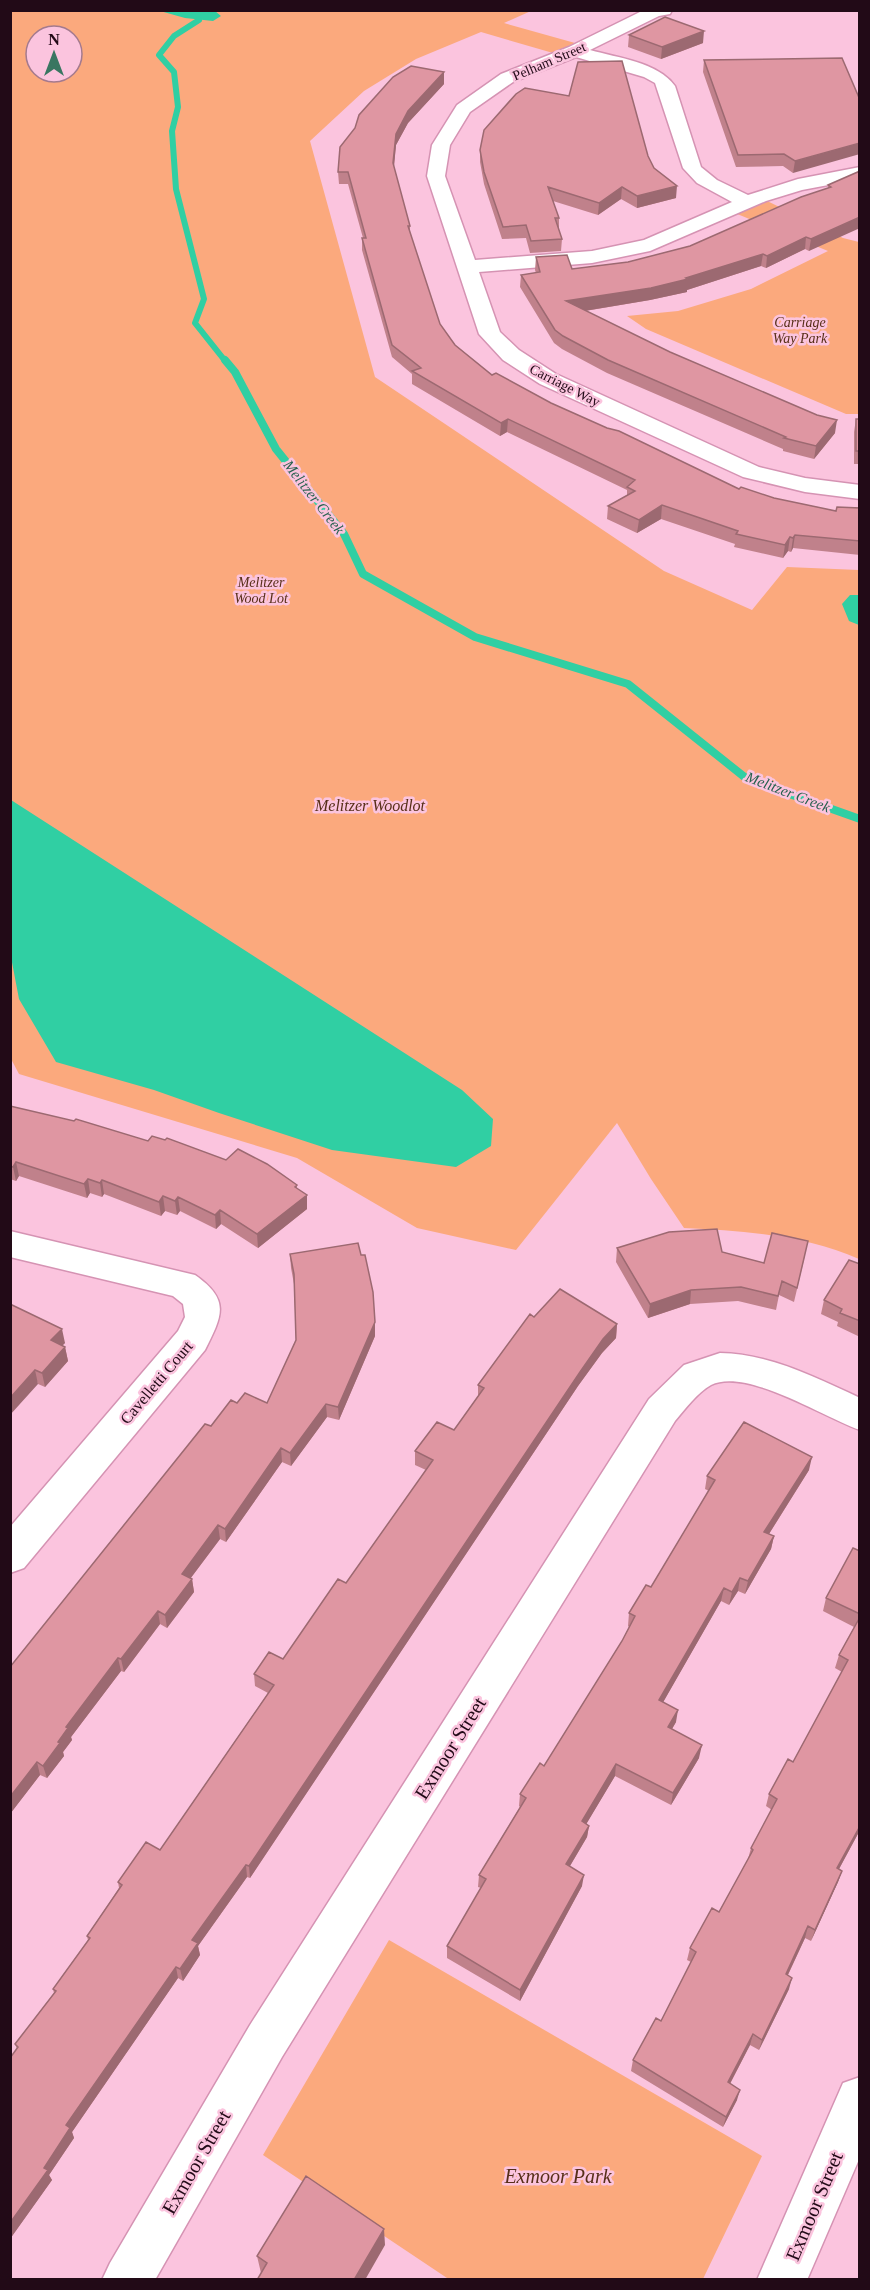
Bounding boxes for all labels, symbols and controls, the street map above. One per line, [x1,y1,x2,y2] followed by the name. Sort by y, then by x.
[24,24,84,84] north arrow
[48,31,60,48] text: N
[510,39,588,84] street label: Pelham Street
[773,315,828,346] park label: Carriage Way Park
[527,361,602,410] street label: Carriage Way
[280,456,348,537] water label: Melitzer Creek
[234,575,289,606] park label: Melitzer Wood Lot
[743,768,833,816] water label: Melitzer Creek
[314,797,426,814] park label: Melitzer Woodlot
[117,1337,196,1427] street label: Cavelletti Court
[410,1693,490,1803] street label: Exmoor Street
[157,2106,235,2218] street label: Exmoor Street
[781,2148,847,2264] street label: Exmoor Street
[503,2165,613,2187] park label: Exmoor Park

